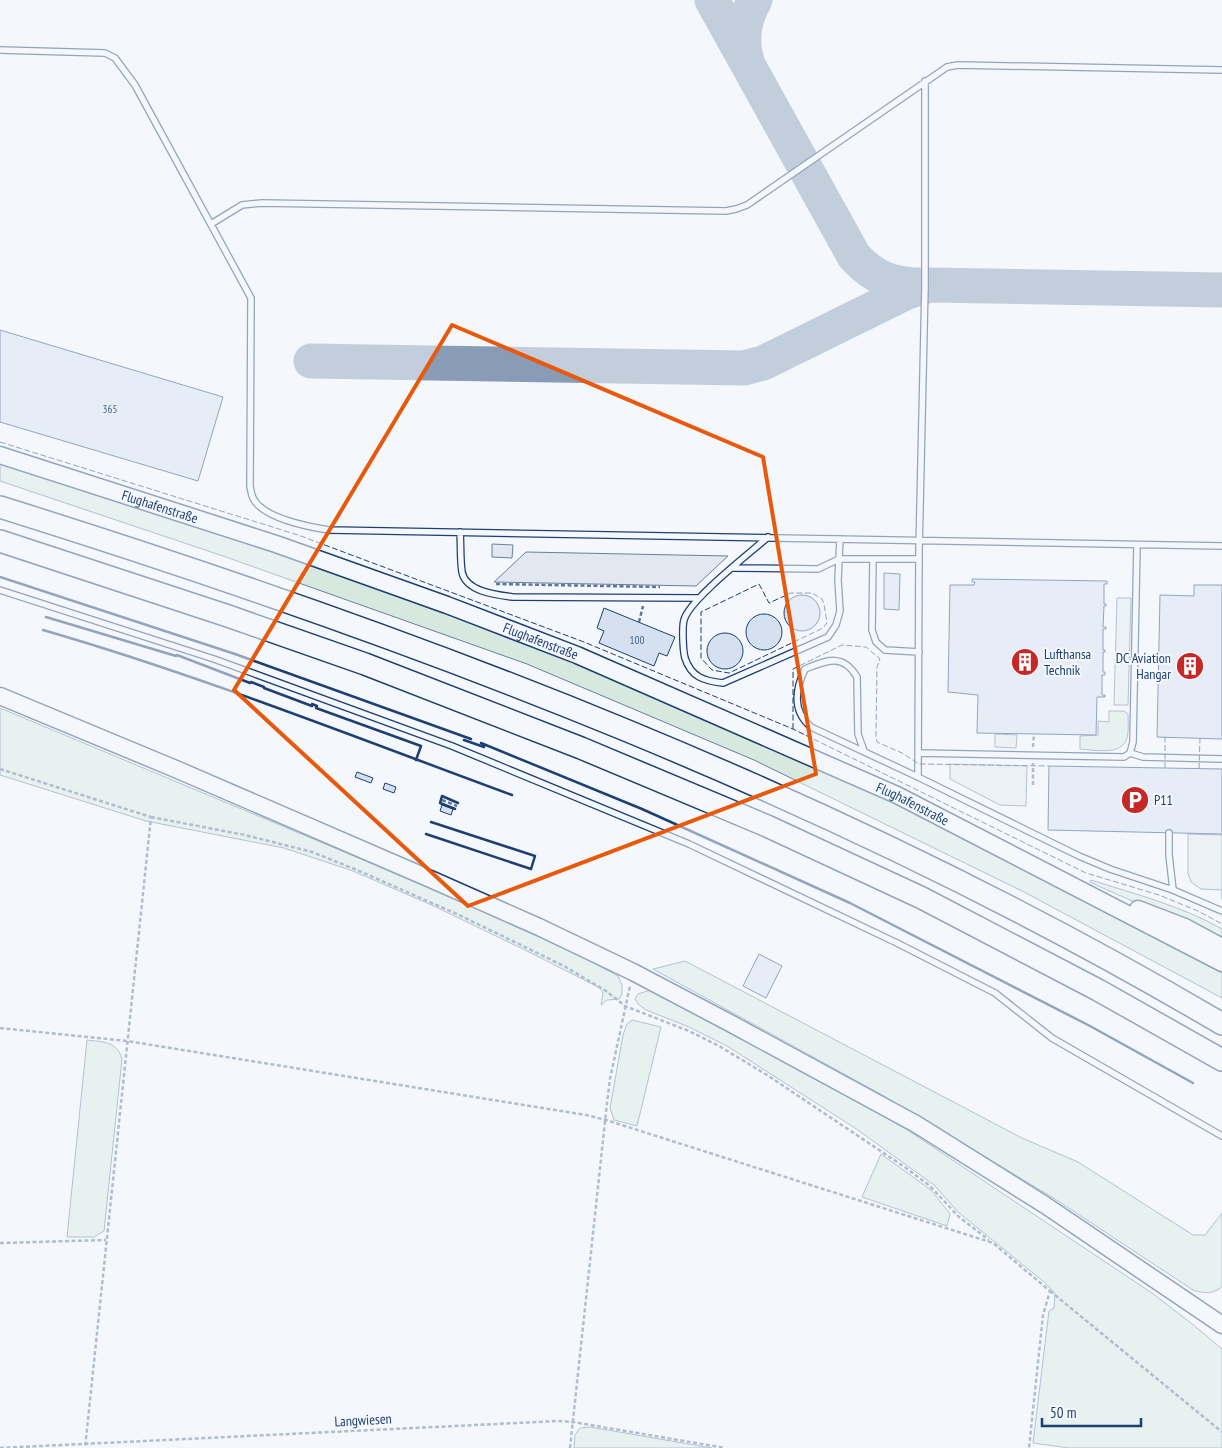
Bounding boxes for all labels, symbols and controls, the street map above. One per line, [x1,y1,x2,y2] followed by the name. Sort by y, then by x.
[103,402,117,416] house number: 365
[119,486,201,527] street label: Flughafenstraße
[501,618,581,664] street label: Flughafenstraße
[630,633,644,647] house number: 100
[1044,645,1091,679] place label: Lufthansa Technik
[1010,647,1040,677] building icon: Lufthansa Technik
[1116,649,1171,683] place label: DC Aviation Hangar
[1175,651,1205,681] building icon: DC Aviation Hangar
[874,778,952,829] street label: Flughafenstraße
[1120,785,1150,815] parking icon: P11
[1154,791,1173,809] place label: P11
[1042,1396,1141,1428] scale bar
[1050,1403,1076,1422] text: 50 m
[334,1410,392,1430] street label: Langwiesen

